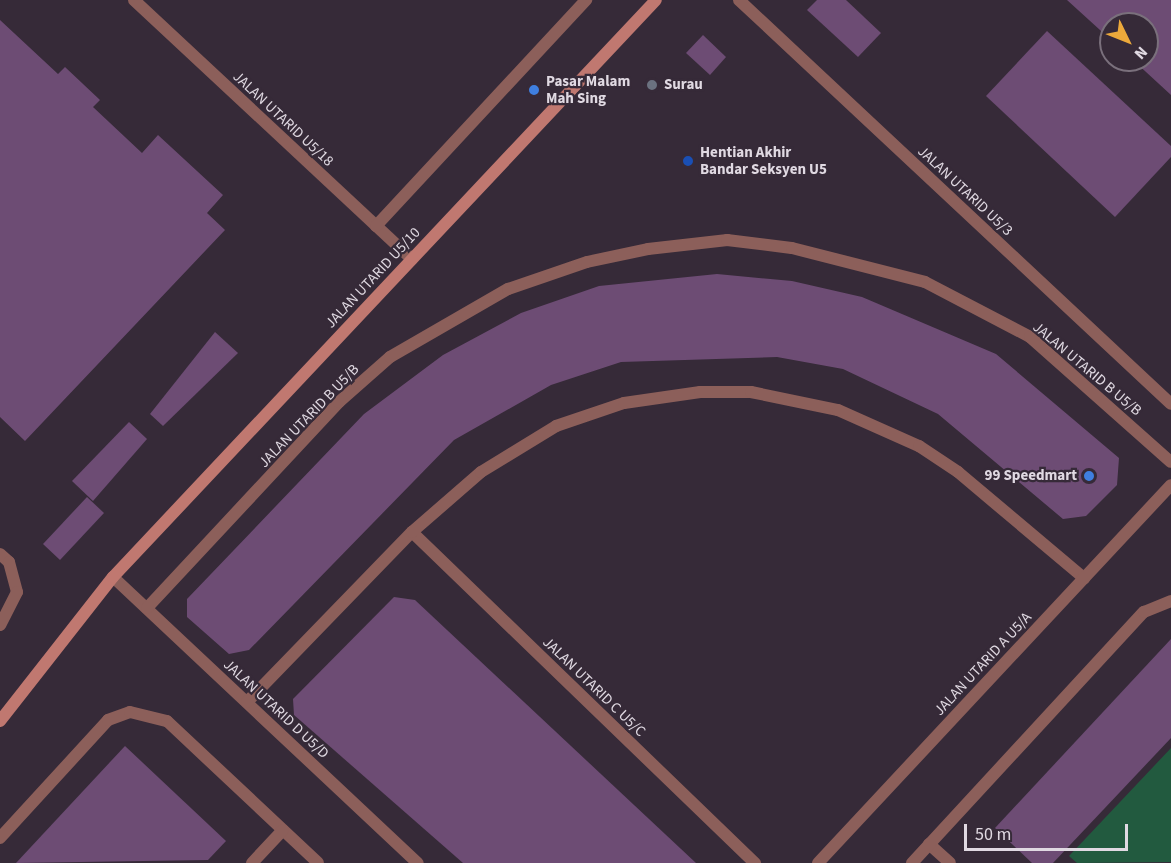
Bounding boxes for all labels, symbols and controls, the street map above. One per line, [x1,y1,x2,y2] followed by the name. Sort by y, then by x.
[1099,12,1159,72] north arrow
[1129,42,1152,64] text: N
[229,68,337,170] street label: JALAN UTARID U5/18
[546,72,630,107] place label: Pasar Malam Mah Sing
[664,76,703,94] place label: Surau
[645,78,659,92] marker: Surau
[527,83,541,97] marker: Pasar Malam Mah Sing
[914,142,1016,240] street label: JALAN UTARID U5/3
[700,143,827,178] place label: Hentian Akhir Bandar Seksyen U5
[681,154,695,168] marker: Hentian Akhir Bandar Seksyen U5
[322,224,424,332] street label: JALAN UTARID U5/10
[1029,318,1145,420] street label: JALAN UTARID B U5/B
[255,361,363,471] street label: JALAN UTARID B U5/B
[985,467,1077,485] place label: 99 Speedmart
[1082,469,1096,483] marker: 99 Speedmart
[931,609,1035,719] street label: JALAN UTARID A U5/A
[539,633,649,741] street label: JALAN UTARID C U5/C
[220,656,332,762] street label: JALAN UTARID D U5/D
[967,812,1130,850] scale bar
[975,822,1011,847] text: 50 m

